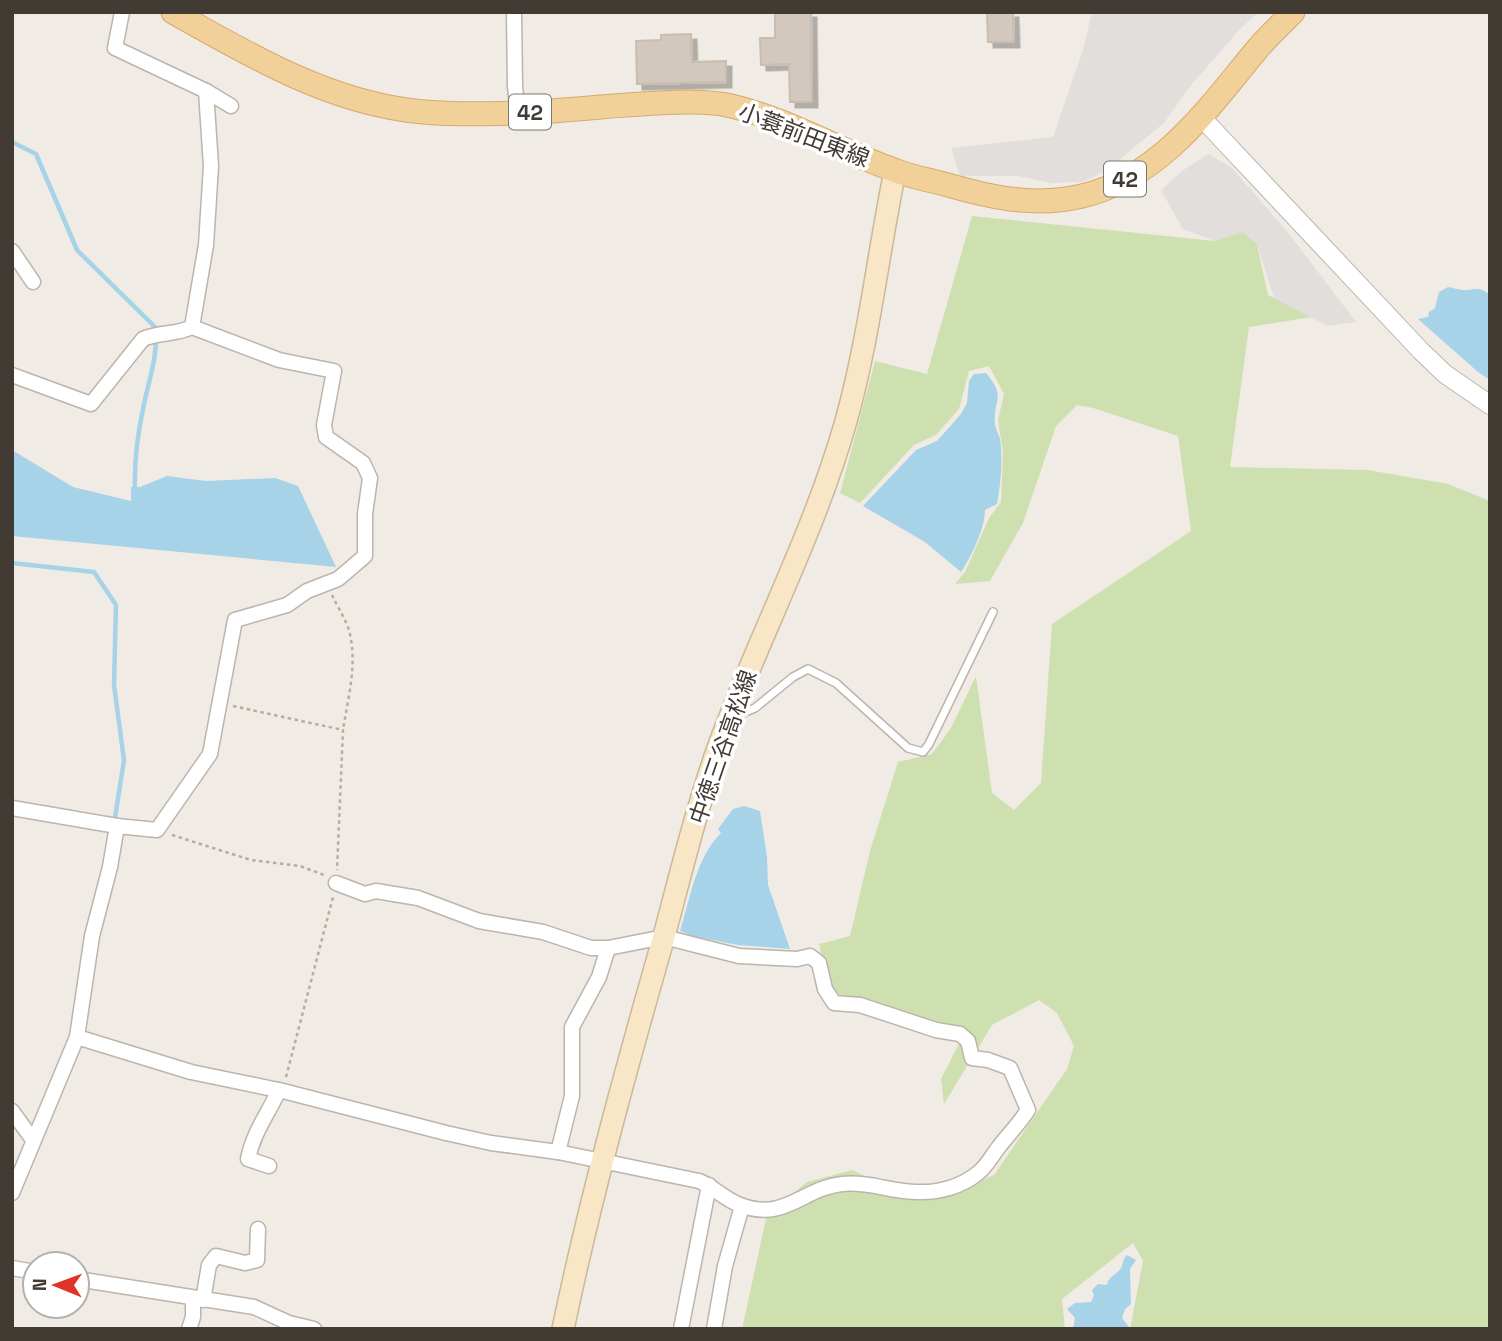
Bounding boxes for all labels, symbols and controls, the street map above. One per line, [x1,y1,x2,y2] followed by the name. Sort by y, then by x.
[509,94,551,130] road number: 42
[734,96,874,174] street label: 小蓑前田東線
[1104,162,1146,196] road number: 42
[683,666,763,828] street label: 中徳三谷高松線
[21,1250,91,1320] north arrow
[27,1278,52,1291] text: N

